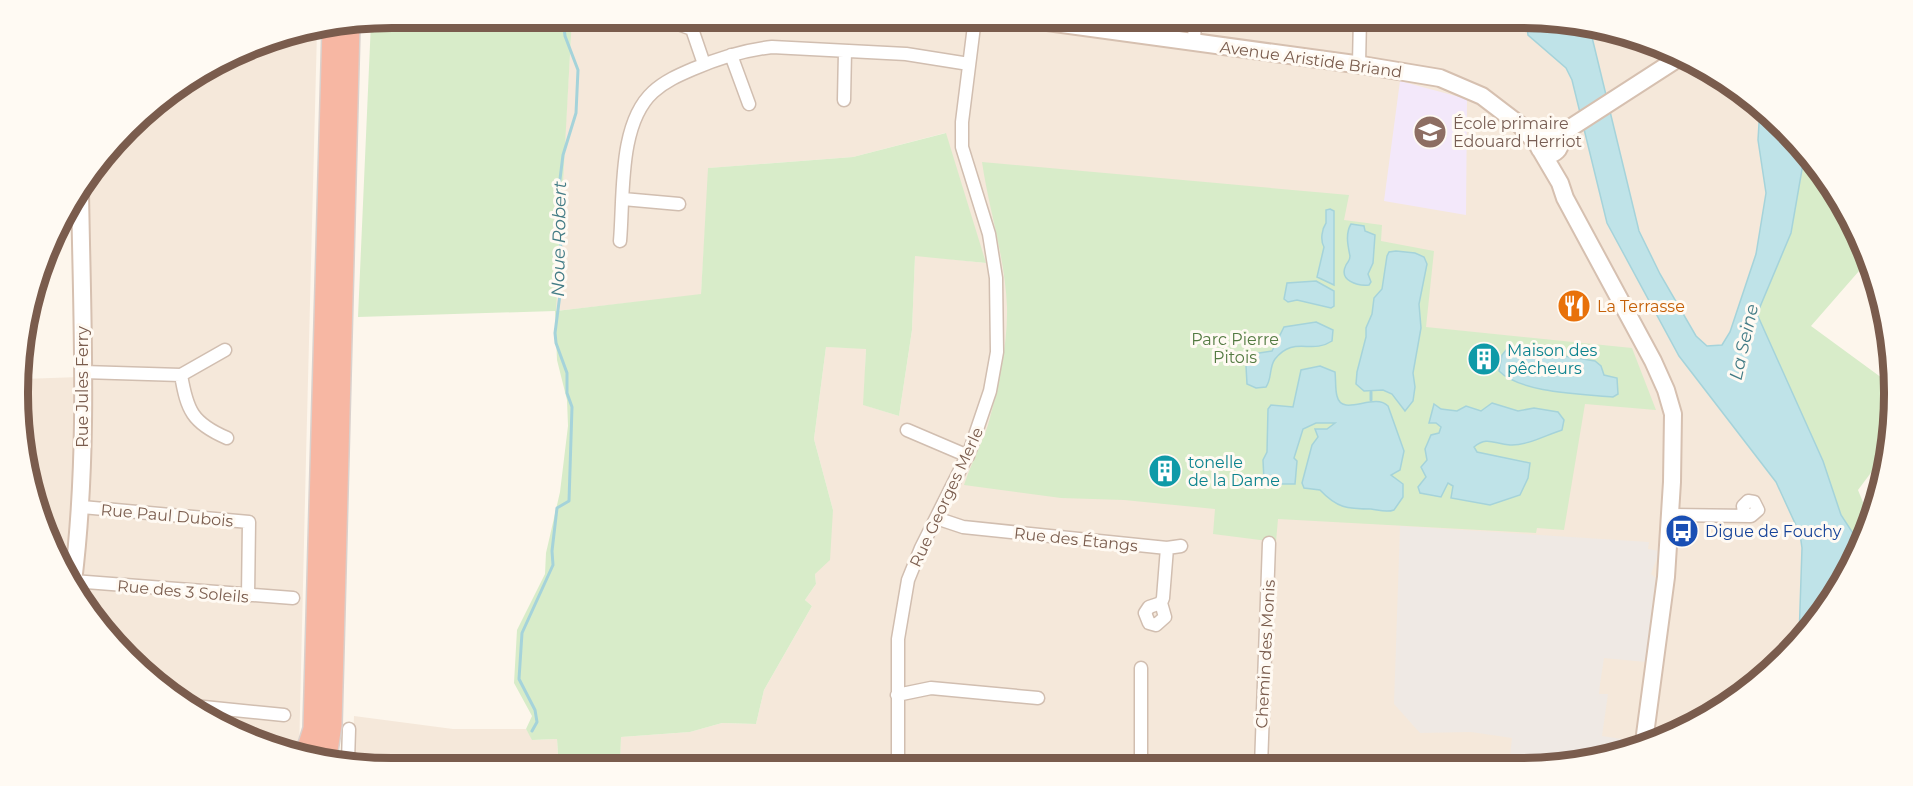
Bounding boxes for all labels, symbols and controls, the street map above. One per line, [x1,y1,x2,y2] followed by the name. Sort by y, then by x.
[1219,37,1403,82] street label: Avenue Aristide Briand
[1412,114,1448,150] school or university icon: École primaire Edouard Herriot
[1453,114,1582,151] place label: École primaire Edouard Herriot
[547,180,571,297] water label: Noue Robert
[1556,288,1592,324] restaurant icon: La Terrasse
[1597,297,1685,316] place label: La Terrasse
[1725,302,1763,382] water label: La Seine
[73,326,92,448] street label: Rue Jules Ferry
[1191,330,1279,367] park label: Parc Pierre Pitois
[1466,341,1502,377] building icon: Maison des pêcheurs
[1507,341,1597,378] place label: Maison des pêcheurs
[906,424,987,570] street label: Rue Georges Merle
[1147,453,1183,489] building icon: tonelle de la Dame
[1188,453,1280,490] place label: tonelle de la Dame
[100,500,234,531] street label: Rue Paul Dubois
[1664,513,1700,549] bus stop icon: Digue de Fouchy
[1705,522,1842,541] place label: Digue de Fouchy
[1013,524,1139,555] street label: Rue des Étangs
[116,576,250,607] street label: Rue des 3 Soleils
[1252,579,1279,729] street label: Chemin des Monis

